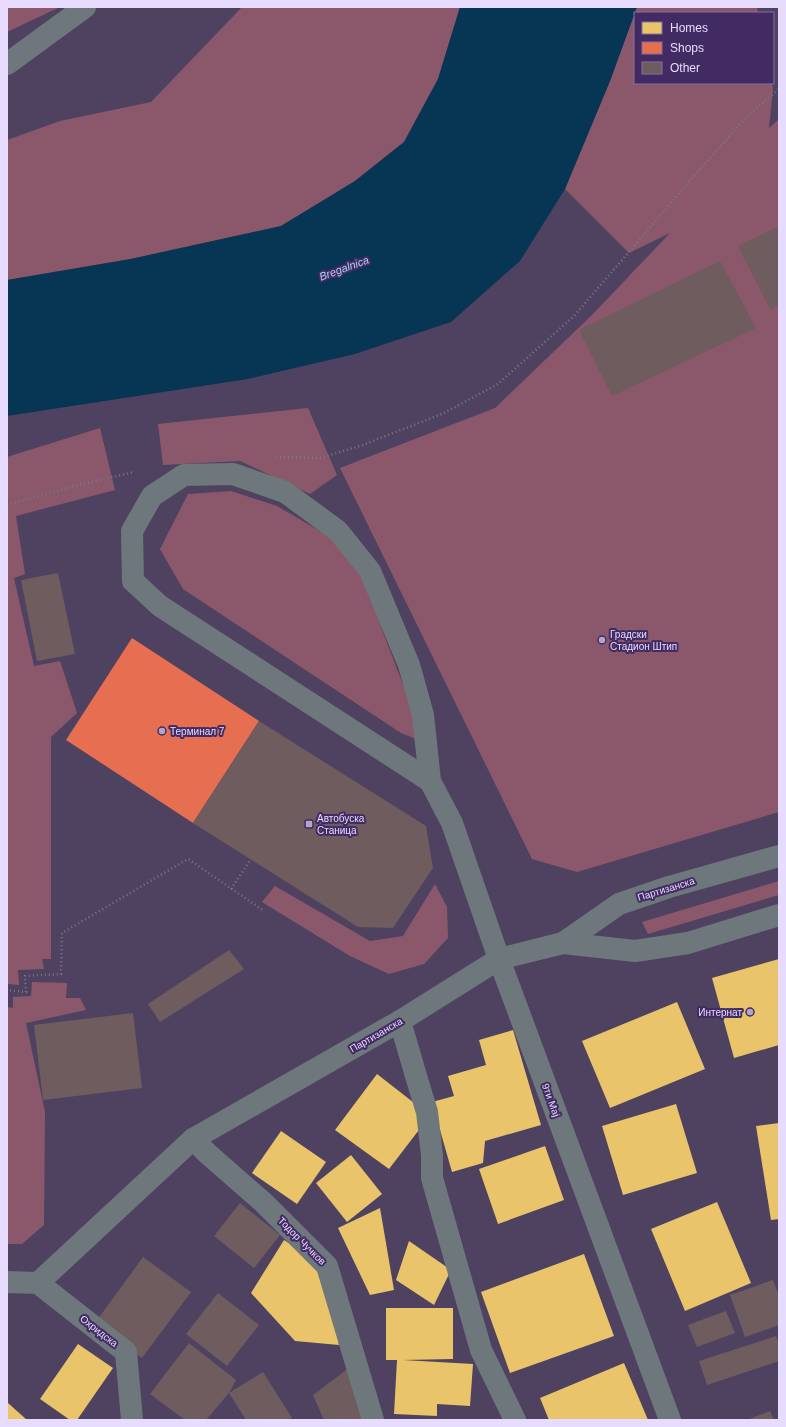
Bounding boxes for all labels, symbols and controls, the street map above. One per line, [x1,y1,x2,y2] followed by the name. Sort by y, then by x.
[634,12,774,84] legend
[670,21,708,35] text: Homes
[670,41,704,55] text: Shops
[670,61,700,75] text: Other
[318,253,370,283] water label: Bregalnica
[610,629,677,652] place label: Градски Стадион Штип
[597,635,607,645] marker: Градски Стадион Штип
[157,726,167,736] marker: Терминал 7
[170,726,225,737] place label: Терминал 7
[317,813,365,836] place label: Автобуска Станица
[304,819,314,829] marker: Автобуска Станица
[636,875,696,903] street label: Партизанска
[698,1007,742,1018] place label: Интернат
[745,1007,755,1017] marker: Интернат
[348,1015,405,1055] street label: Партизанска
[540,1082,562,1118] street label: 9ти Мај
[276,1215,328,1267] street label: Тодор Чучков
[78,1313,120,1349] street label: Охридска

